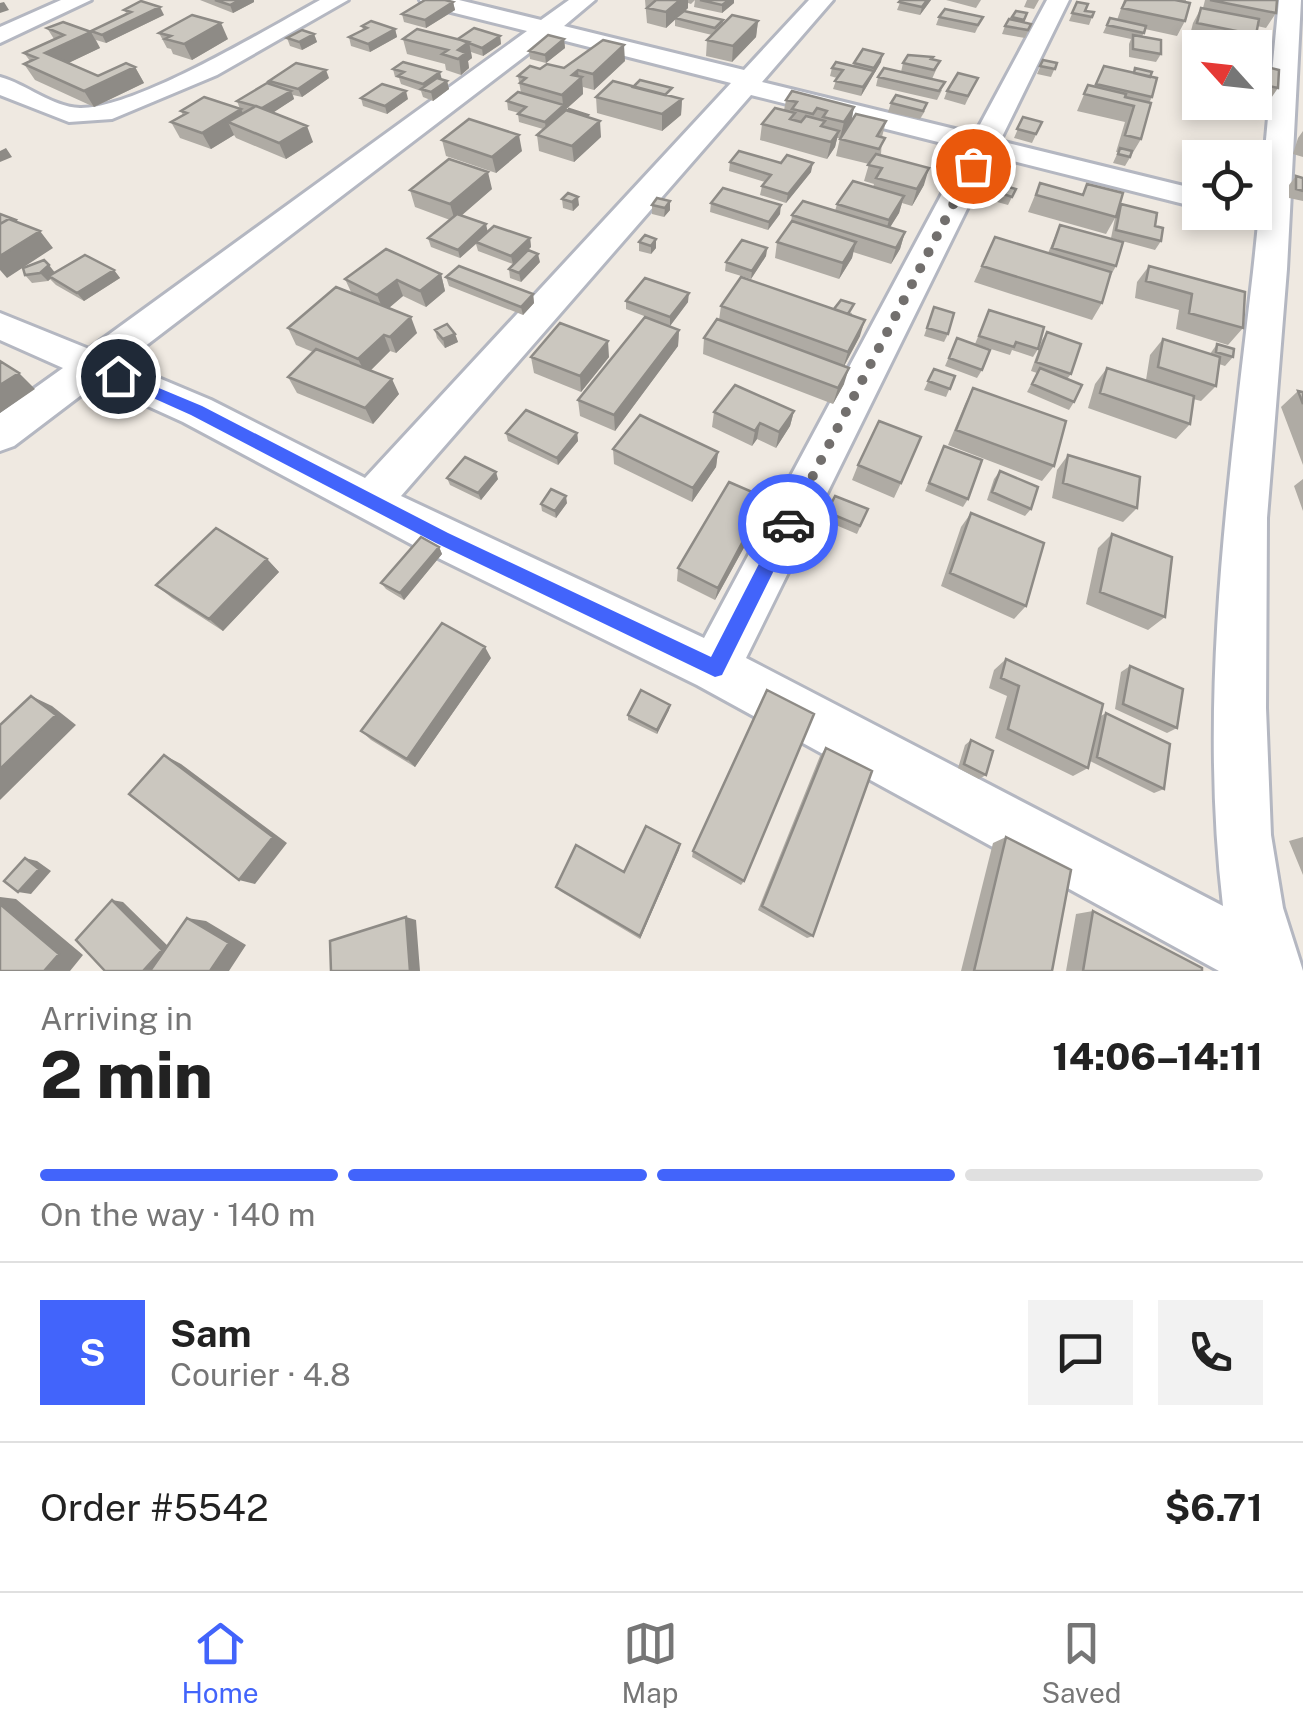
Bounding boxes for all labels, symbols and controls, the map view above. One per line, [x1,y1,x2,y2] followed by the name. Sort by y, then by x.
[1182,30,1272,120] north arrow
[1182,30,1272,230] map controls
[931,124,1016,209] pin
[946,139,1001,194] icon: bag
[1182,140,1272,230] button: locate
[76,334,161,419] pin
[91,349,146,404] icon: home
[738,474,838,574] courier
[761,497,816,552] icon: car
[40,1000,193,1037] text: Arriving in
[1052,1034,1263,1079] text: 14:06–14:11
[40,1036,213,1113] text: 2 min
[40,1196,316,1233] text: On the way · 140 m
[1028,1300,1133,1405] button: chat
[1158,1300,1263,1405] button: phone
[170,1311,252,1356] text: Sam
[79,1330,106,1375] text: S
[170,1356,351,1393] text: Courier · 4.8
[40,1485,269,1530] text: Order #5542
[1165,1485,1263,1530] text: $6.71
[181,1616,259,1709] tab: Home
[622,1616,678,1709] tab: Map
[1041,1616,1122,1709] tab: Saved

